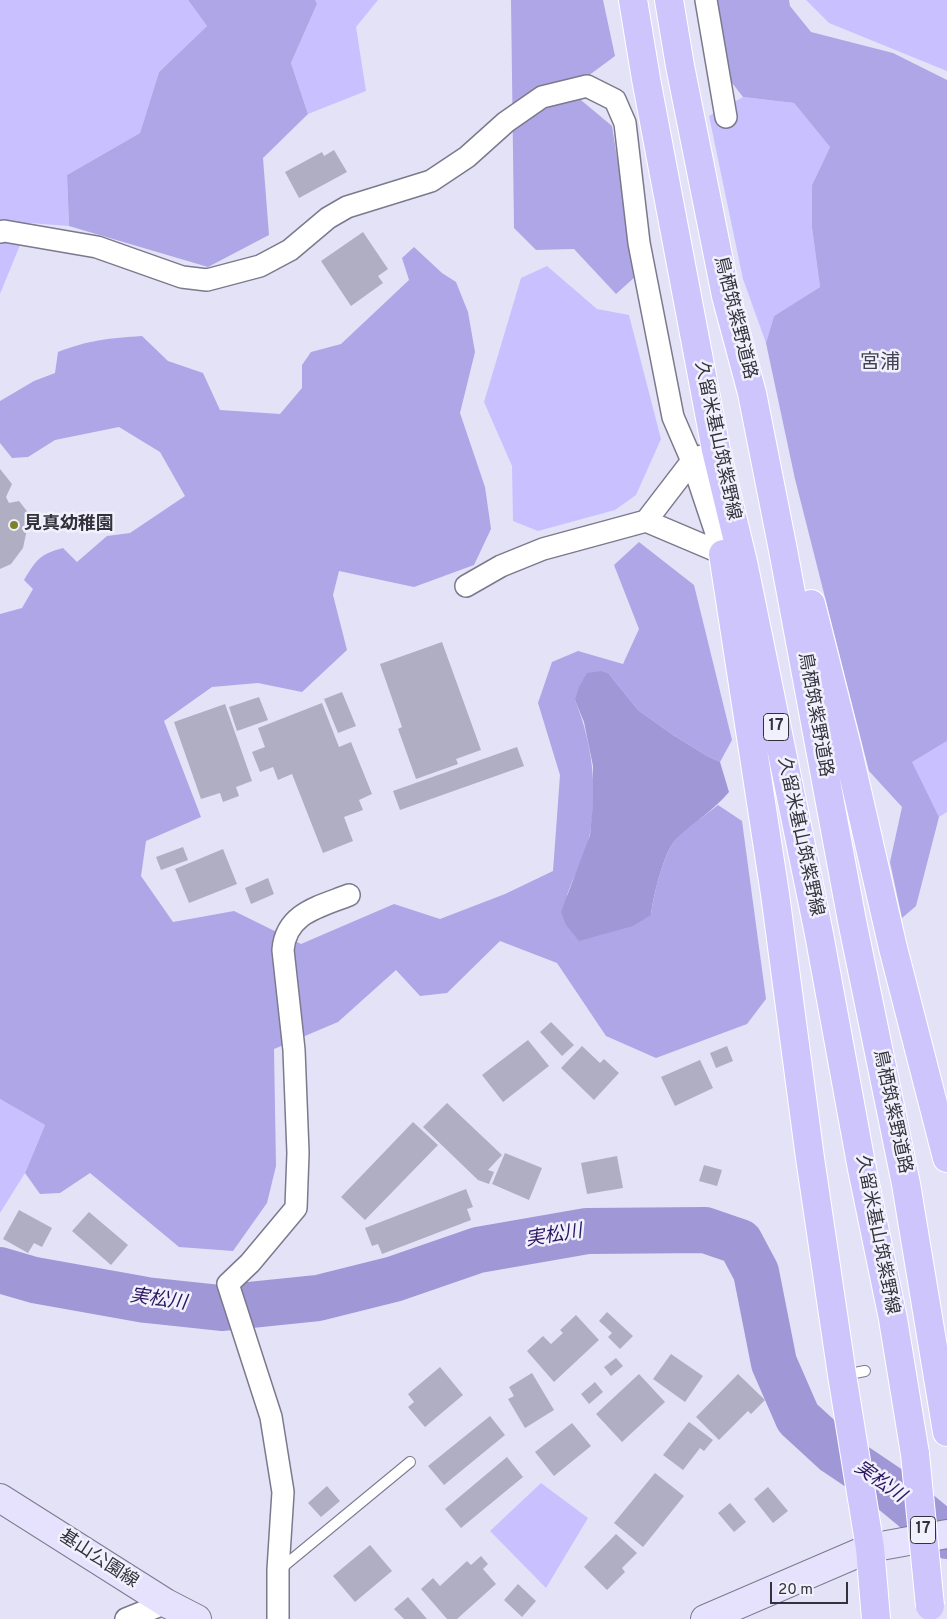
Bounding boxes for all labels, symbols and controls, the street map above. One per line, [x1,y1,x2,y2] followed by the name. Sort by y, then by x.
[708,254,760,382] street label: 鳥栖筑紫野道路
[860,352,900,376] district label: 宮浦
[689,360,743,522] street label: 久留米基山筑紫野線
[24,514,114,536] place label: 見真幼稚園
[8,519,20,531] marker: 見真幼稚園
[792,651,836,779] street label: 鳥栖筑紫野道路
[764,714,788,740] road number: 17
[772,756,826,918] street label: 久留米基山筑紫野線
[867,1048,915,1176] street label: 鳥栖筑紫野道路
[850,1153,902,1317] street label: 久留米基山筑紫野線
[524,1221,584,1253] water label: 実松川
[128,1286,188,1316] water label: 実松川
[849,1457,909,1509] water label: 実松川
[910,1516,936,1544] road number: 17
[54,1526,142,1594] street label: 基山公園線
[772,1572,850,1604] scale bar
[778,1581,813,1600] text: 20 m

